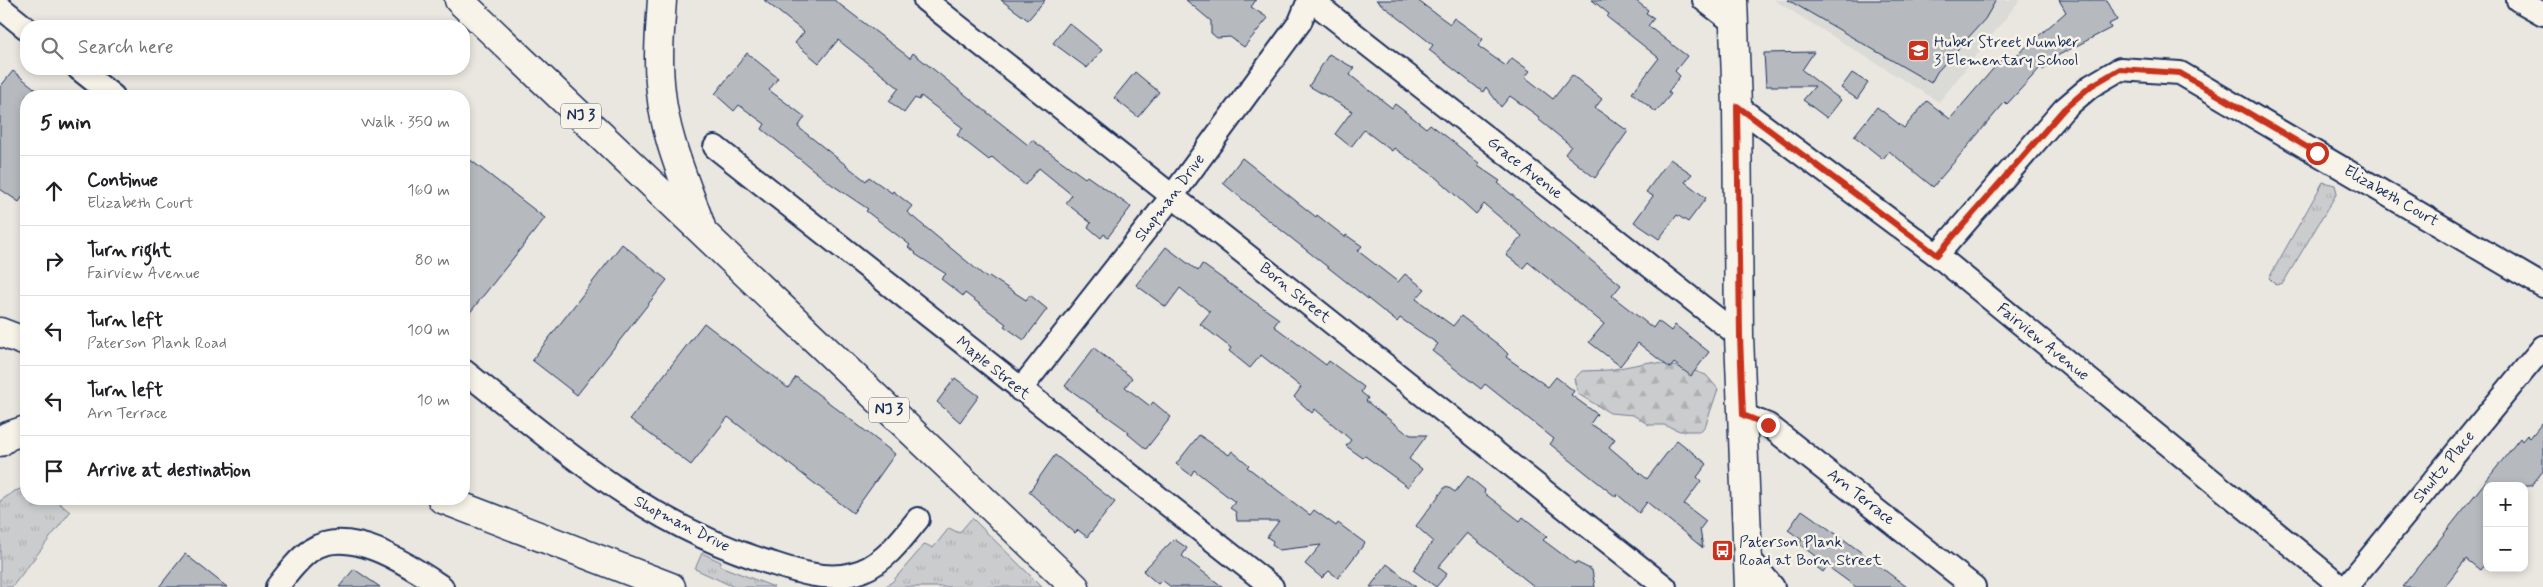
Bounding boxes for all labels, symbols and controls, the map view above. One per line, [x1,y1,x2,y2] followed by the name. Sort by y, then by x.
[20,20,470,75] search box
[1934,32,2079,71] place label: Huber Street Number 3 Elementary School
[38,34,66,62] icon: search
[78,35,174,60] text: Search here
[1906,39,1930,63] school or university icon: Huber Street Number 3 Elementary School
[561,104,601,128] road number: NJ 3
[40,109,92,137] text: 5 min
[361,112,450,133] text: Walk · 350 m
[1483,132,1568,204] street label: Grace Avenue
[2306,142,2329,165] route start
[1130,150,1210,246] street label: Shopman Drive
[2340,160,2443,232] street label: Elizabeth Court
[87,168,158,193] text: Continue
[40,177,68,205] icon: ahead
[407,180,450,201] text: 160 m
[87,193,194,214] text: Elizabeth Court
[87,238,171,263] text: Turn right
[40,247,68,275] icon: right
[415,250,450,271] text: 80 m
[1255,258,1335,329] street label: Born Street
[87,263,200,284] text: Fairview Avenue
[1993,298,2093,386] street label: Fairview Avenue
[87,308,163,333] text: Turn left
[40,317,68,345] icon: left
[407,320,450,341] text: 100 m
[951,332,1035,405] street label: Maple Street
[87,333,227,354] text: Paterson Plank Road
[87,378,163,403] text: Turn left
[40,387,68,415] icon: left
[417,390,450,411] text: 10 m
[869,398,909,422] road number: NJ 3
[87,403,168,424] text: Arn Terrace
[1757,414,1780,437] route end
[2408,427,2480,507] street label: Shultz Place
[40,457,68,485] icon: arrive
[87,458,251,483] text: Arrive at destination
[1823,464,1900,530] street label: Arn Terrace
[2483,482,2528,572] map controls
[2483,482,2528,527] button: +
[630,491,734,557] street label: Shopman Drive
[2483,527,2528,572] button: −
[1739,532,1883,571] place label: Paterson Plank Road at Born Street
[1711,539,1735,563] bus stop icon: Paterson Plank Road at Born Street

